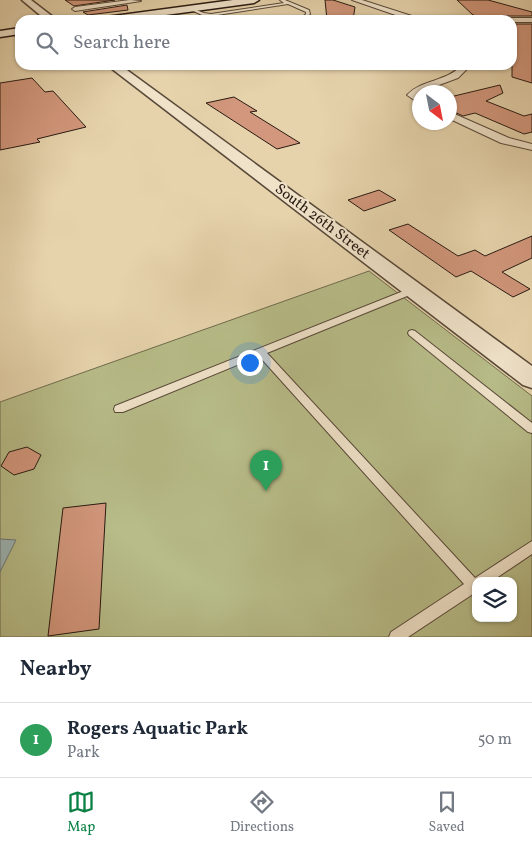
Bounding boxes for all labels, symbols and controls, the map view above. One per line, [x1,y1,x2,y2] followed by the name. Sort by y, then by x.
[15,15,517,70] search box
[33,29,61,57] icon: search
[73,30,170,56] text: Search here
[412,85,457,130] north arrow
[270,179,374,265] street label: South 26th Street
[237,350,263,376] your location
[250,450,282,491] pin: 1
[472,577,517,622] map controls
[472,577,517,622] button: layers
[20,655,91,684] text: Nearby
[67,716,248,742] text: Rogers Aquatic Park
[33,729,39,751] text: 1
[478,729,512,751] text: 50 m
[67,742,100,764] text: Park
[67,788,95,837] tab: Map
[230,788,294,837] tab: Directions
[429,788,465,837] tab: Saved

